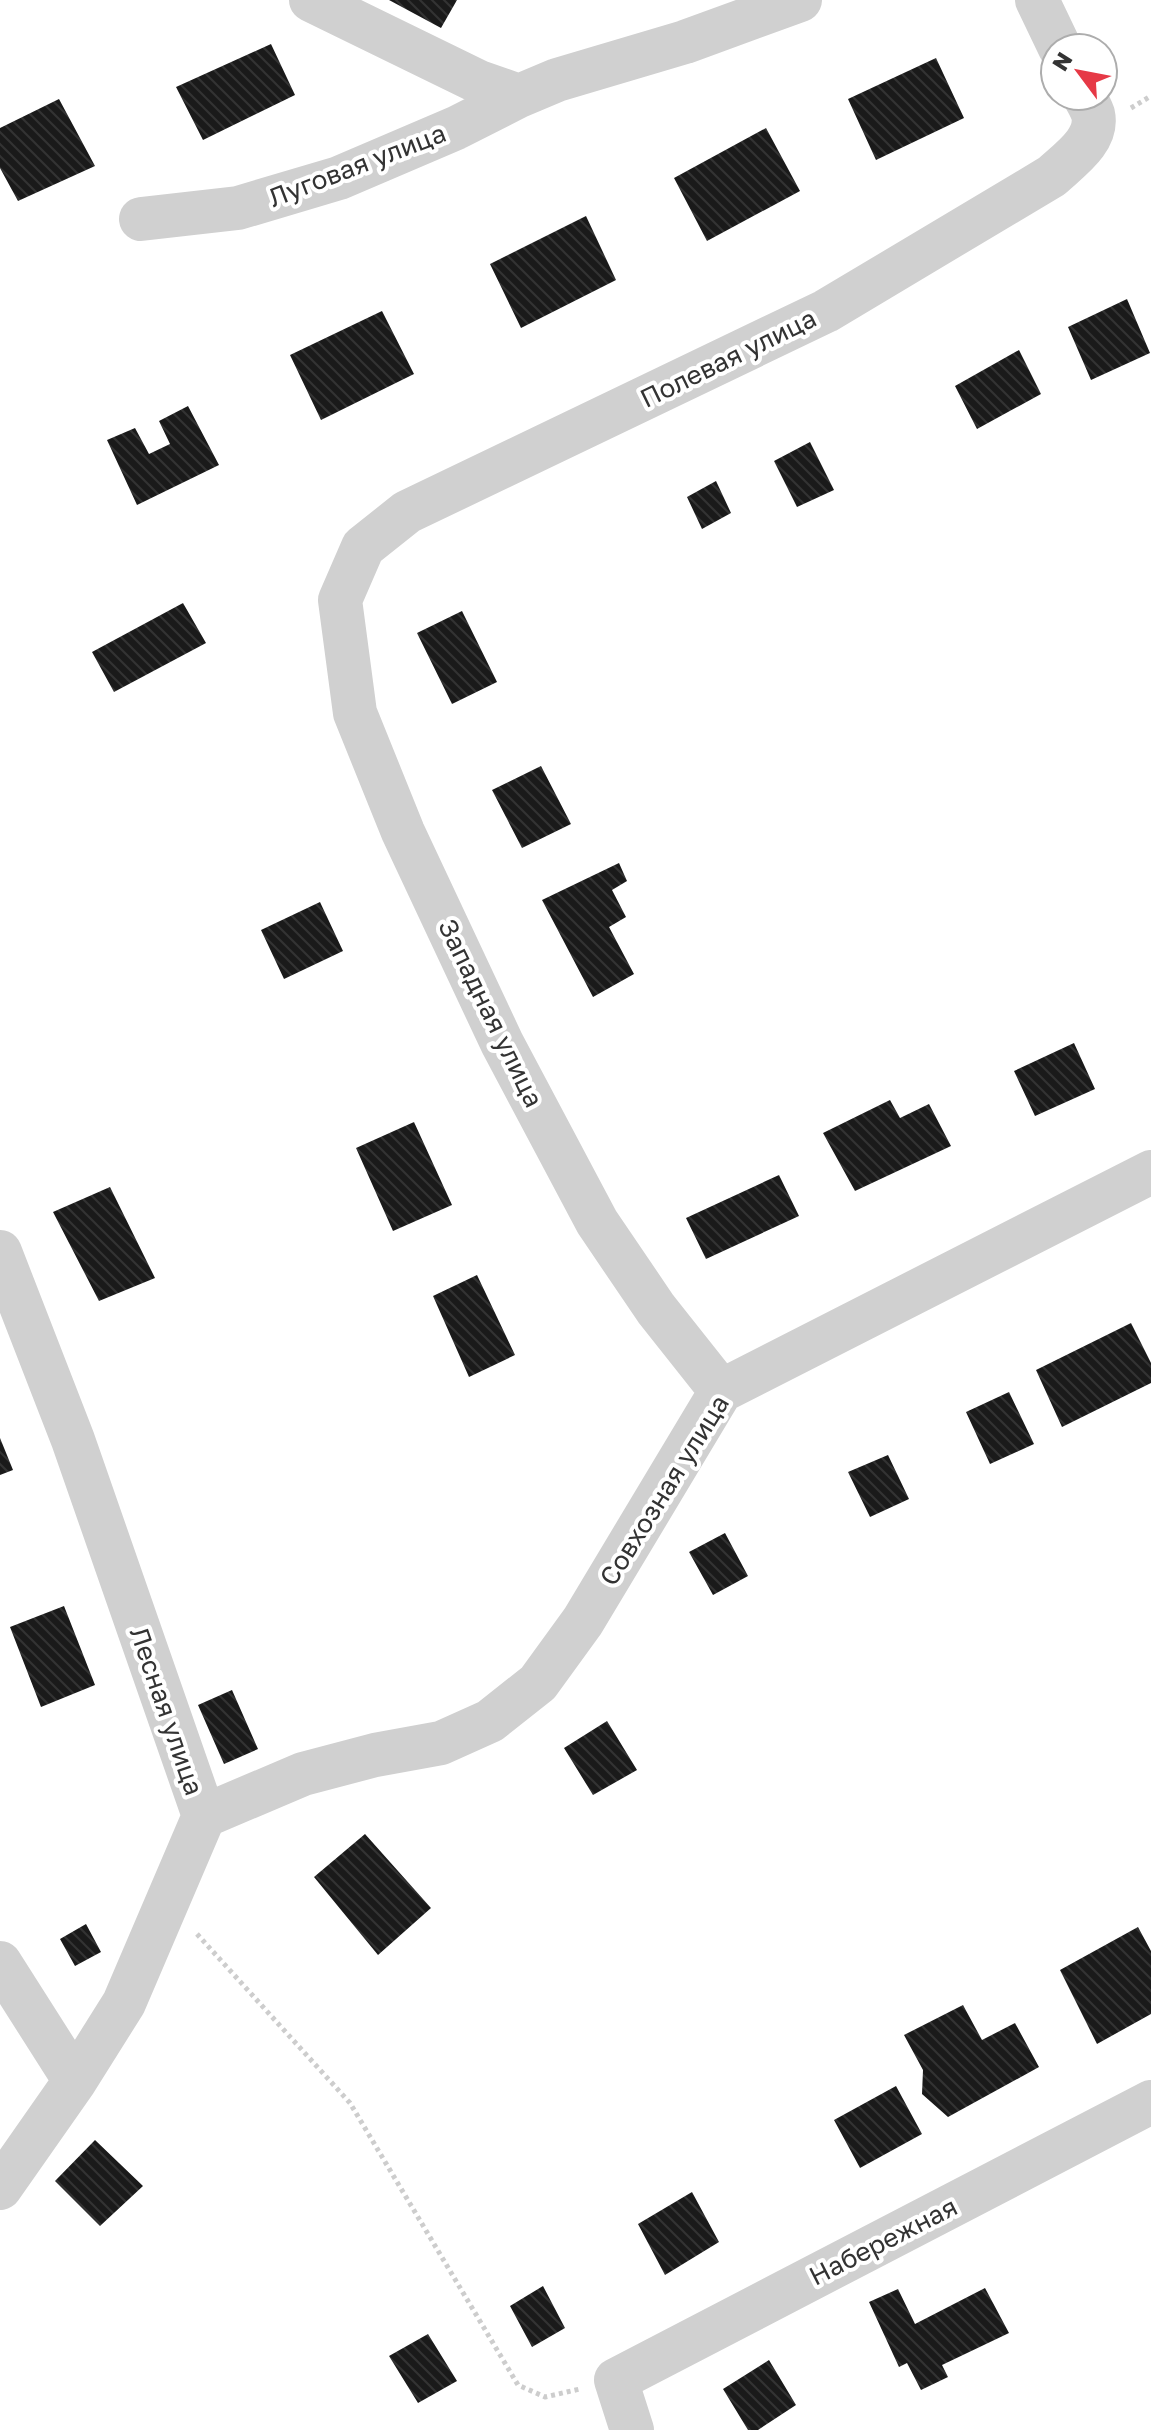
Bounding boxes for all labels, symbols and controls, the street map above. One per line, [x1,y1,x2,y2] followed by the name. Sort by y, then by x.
[1039,32,1119,112] north arrow
[1046,47,1077,75] text: N
[264,117,450,213] street label: Луговая улица
[635,302,821,414] street label: Полевая улица
[432,914,550,1112] street label: Западная улица
[593,1389,735,1591] street label: Совхозная улица
[124,1623,210,1799] street label: Лесная улица
[804,2190,962,2292] street label: Набережная

